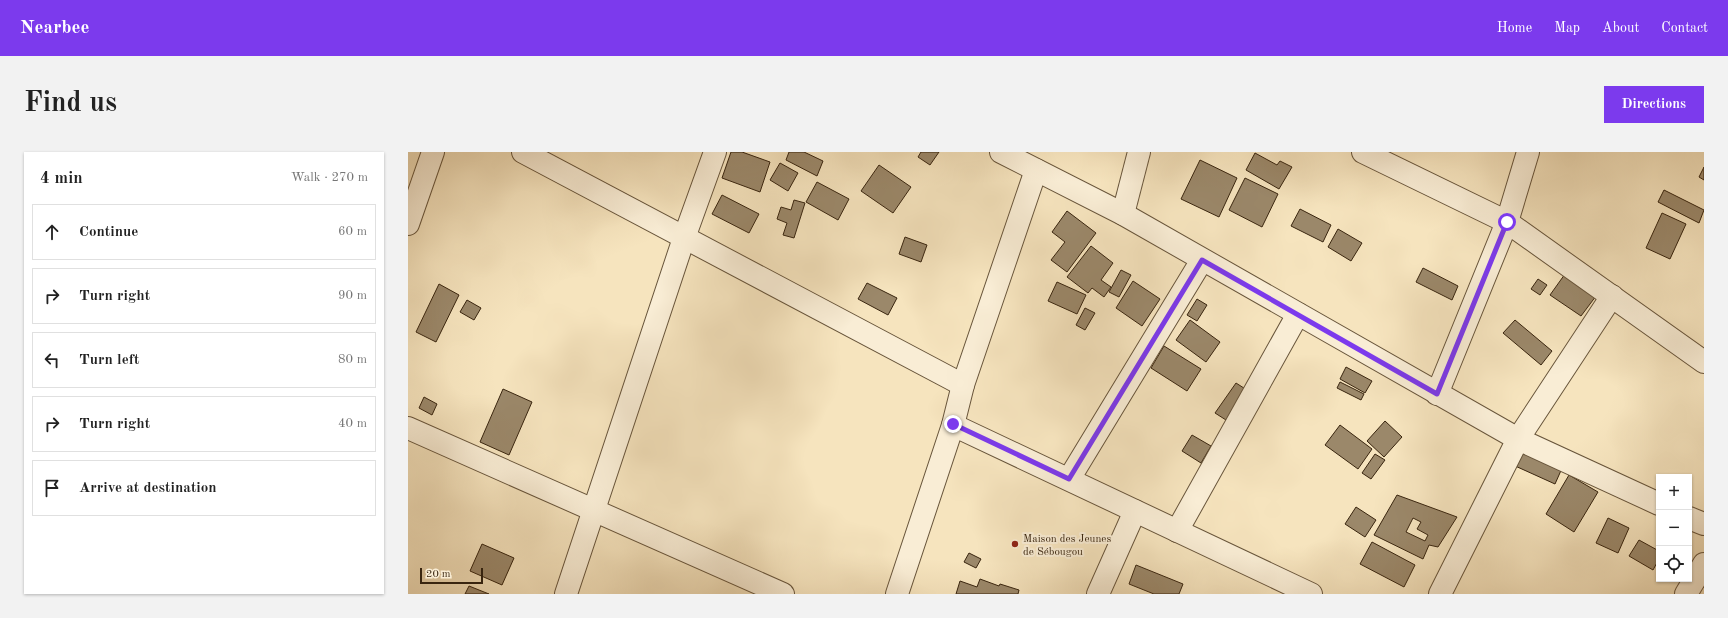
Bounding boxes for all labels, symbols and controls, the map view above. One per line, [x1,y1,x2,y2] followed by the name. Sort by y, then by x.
[20,19,89,38] text: Nearbee
[1497,21,1532,35] text: Home
[1554,21,1580,35] text: Map
[1602,21,1639,35] text: About
[1661,21,1708,35] text: Contact
[1604,86,1704,123] button: Directions
[24,90,117,118] text: Find us
[40,170,83,187] text: 4 min
[291,171,368,184] text: Walk · 270 m
[1498,213,1516,231] route start
[41,221,63,243] icon: ahead
[79,225,138,240] text: Continue
[338,225,367,238] text: 60 m
[41,285,63,307] icon: right
[79,289,150,304] text: Turn right
[338,289,367,302] text: 90 m
[41,349,63,371] icon: left
[79,353,139,368] text: Turn left
[338,353,367,366] text: 80 m
[41,413,63,435] icon: right
[944,415,962,433] route end
[79,417,150,432] text: Turn right
[338,417,367,430] text: 40 m
[1656,474,1692,582] map controls
[1656,474,1692,510] button: +
[41,477,63,499] icon: arrive
[79,481,217,496] text: Arrive at destination
[1656,510,1692,546] button: −
[1023,534,1111,558] place label: Maison des Jeunes de Sébougou
[1010,539,1020,549] marker: Maison des Jeunes de Sébougou
[1656,546,1692,582] button: locate
[420,566,483,585] scale bar
[426,569,451,580] text: 20 m

